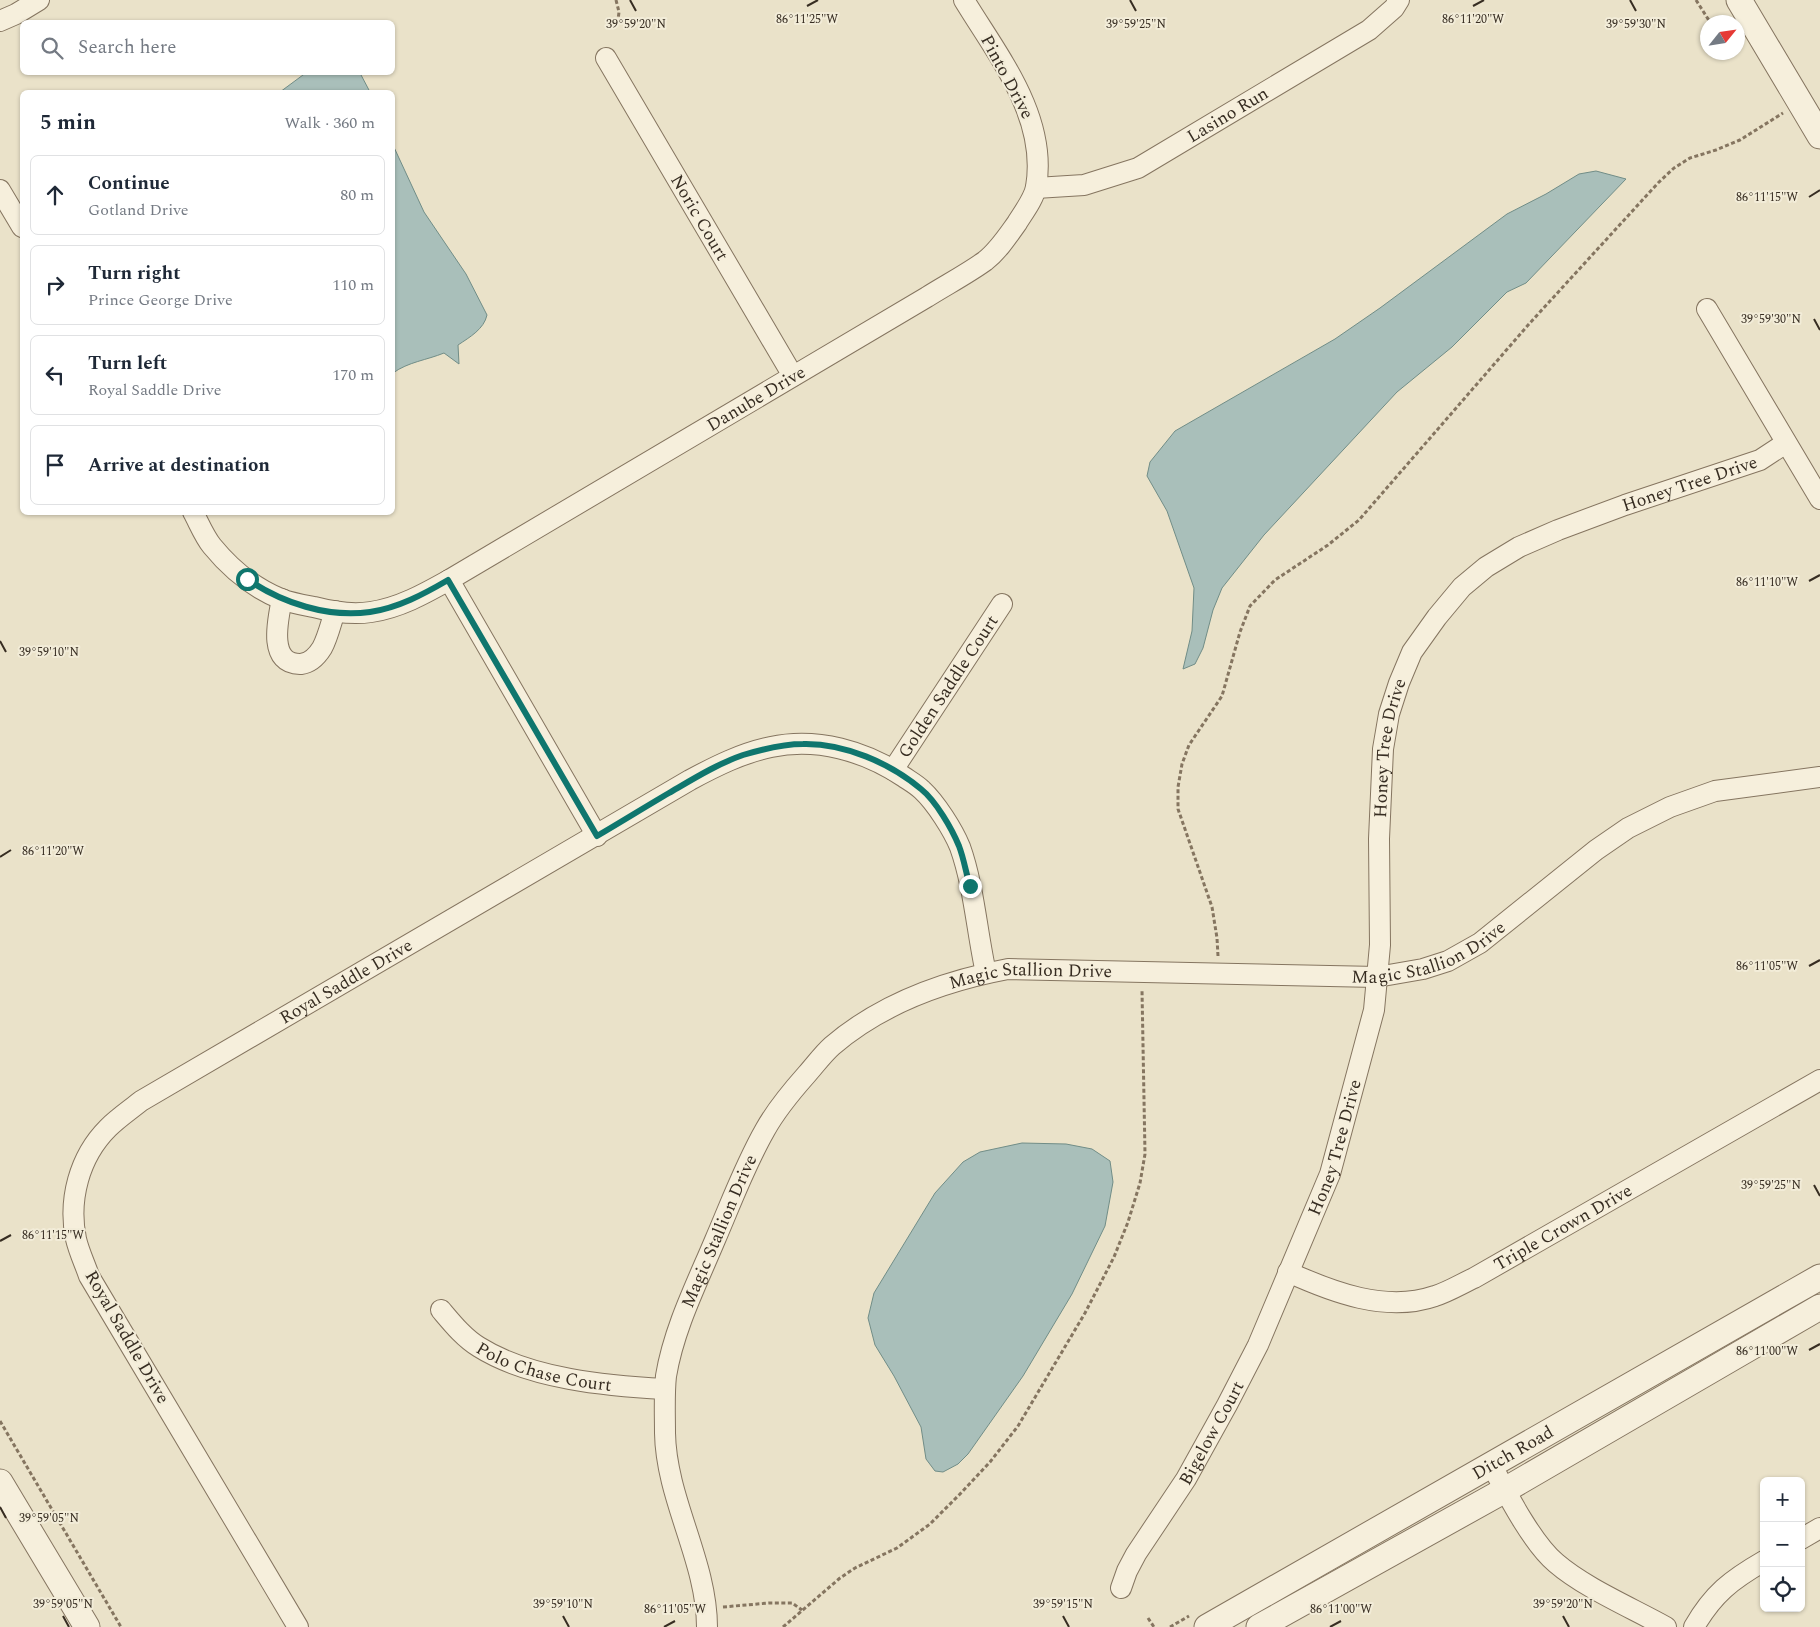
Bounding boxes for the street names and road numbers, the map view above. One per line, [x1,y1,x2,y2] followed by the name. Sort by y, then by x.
[973,30,1041,124] street label: Pinto Drive
[1182,80,1273,149] street label: Lasino Run
[664,169,736,266] street label: Noric Court
[701,358,811,438] street label: Danube Drive
[1618,448,1761,519] street label: Honey Tree Drive
[891,609,1005,763] street label: Golden Saddle Court
[1366,674,1413,819] street label: Honey Tree Drive
[1351,914,1511,991] street label: Magic Stallion Drive
[274,932,418,1031] street label: Royal Saddle Drive
[946,955,1112,996] street label: Magic Stallion Drive
[1301,1076,1368,1220] street label: Honey Tree Drive
[674,1150,764,1312] street label: Magic Stallion Drive
[1489,1177,1637,1278] street label: Triple Crown Drive
[78,1265,176,1409] street label: Royal Saddle Drive
[471,1335,613,1398] street label: Polo Chase Court
[1172,1376,1251,1490] street label: Bigelow Court
[1467,1418,1559,1487] street label: Ditch Road

